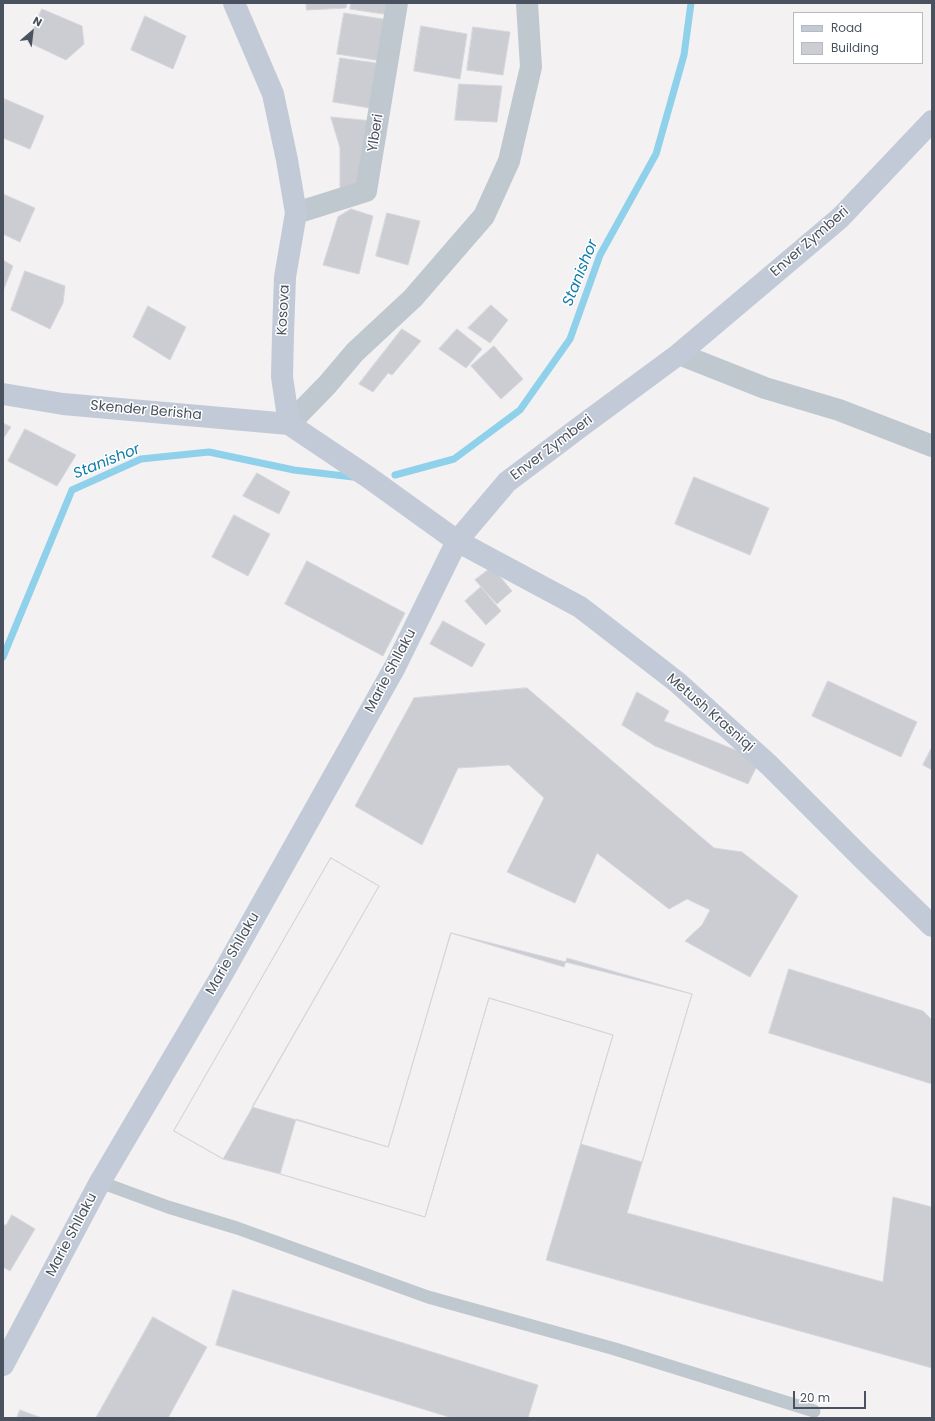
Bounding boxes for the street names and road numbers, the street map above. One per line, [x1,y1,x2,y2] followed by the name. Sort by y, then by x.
[365,113,387,153] street label: Ylberi
[767,203,853,281] street label: Enver Zymberi
[274,284,294,336] street label: Kosova
[90,398,202,424] street label: Skender Berisha
[508,412,596,484] street label: Enver Zymberi
[362,626,420,716] street label: Marie Shllaku
[663,670,757,756] street label: Metush Krasniqi
[203,910,263,998] street label: Marie Shllaku
[43,1190,101,1280] street label: Marie Shllaku

